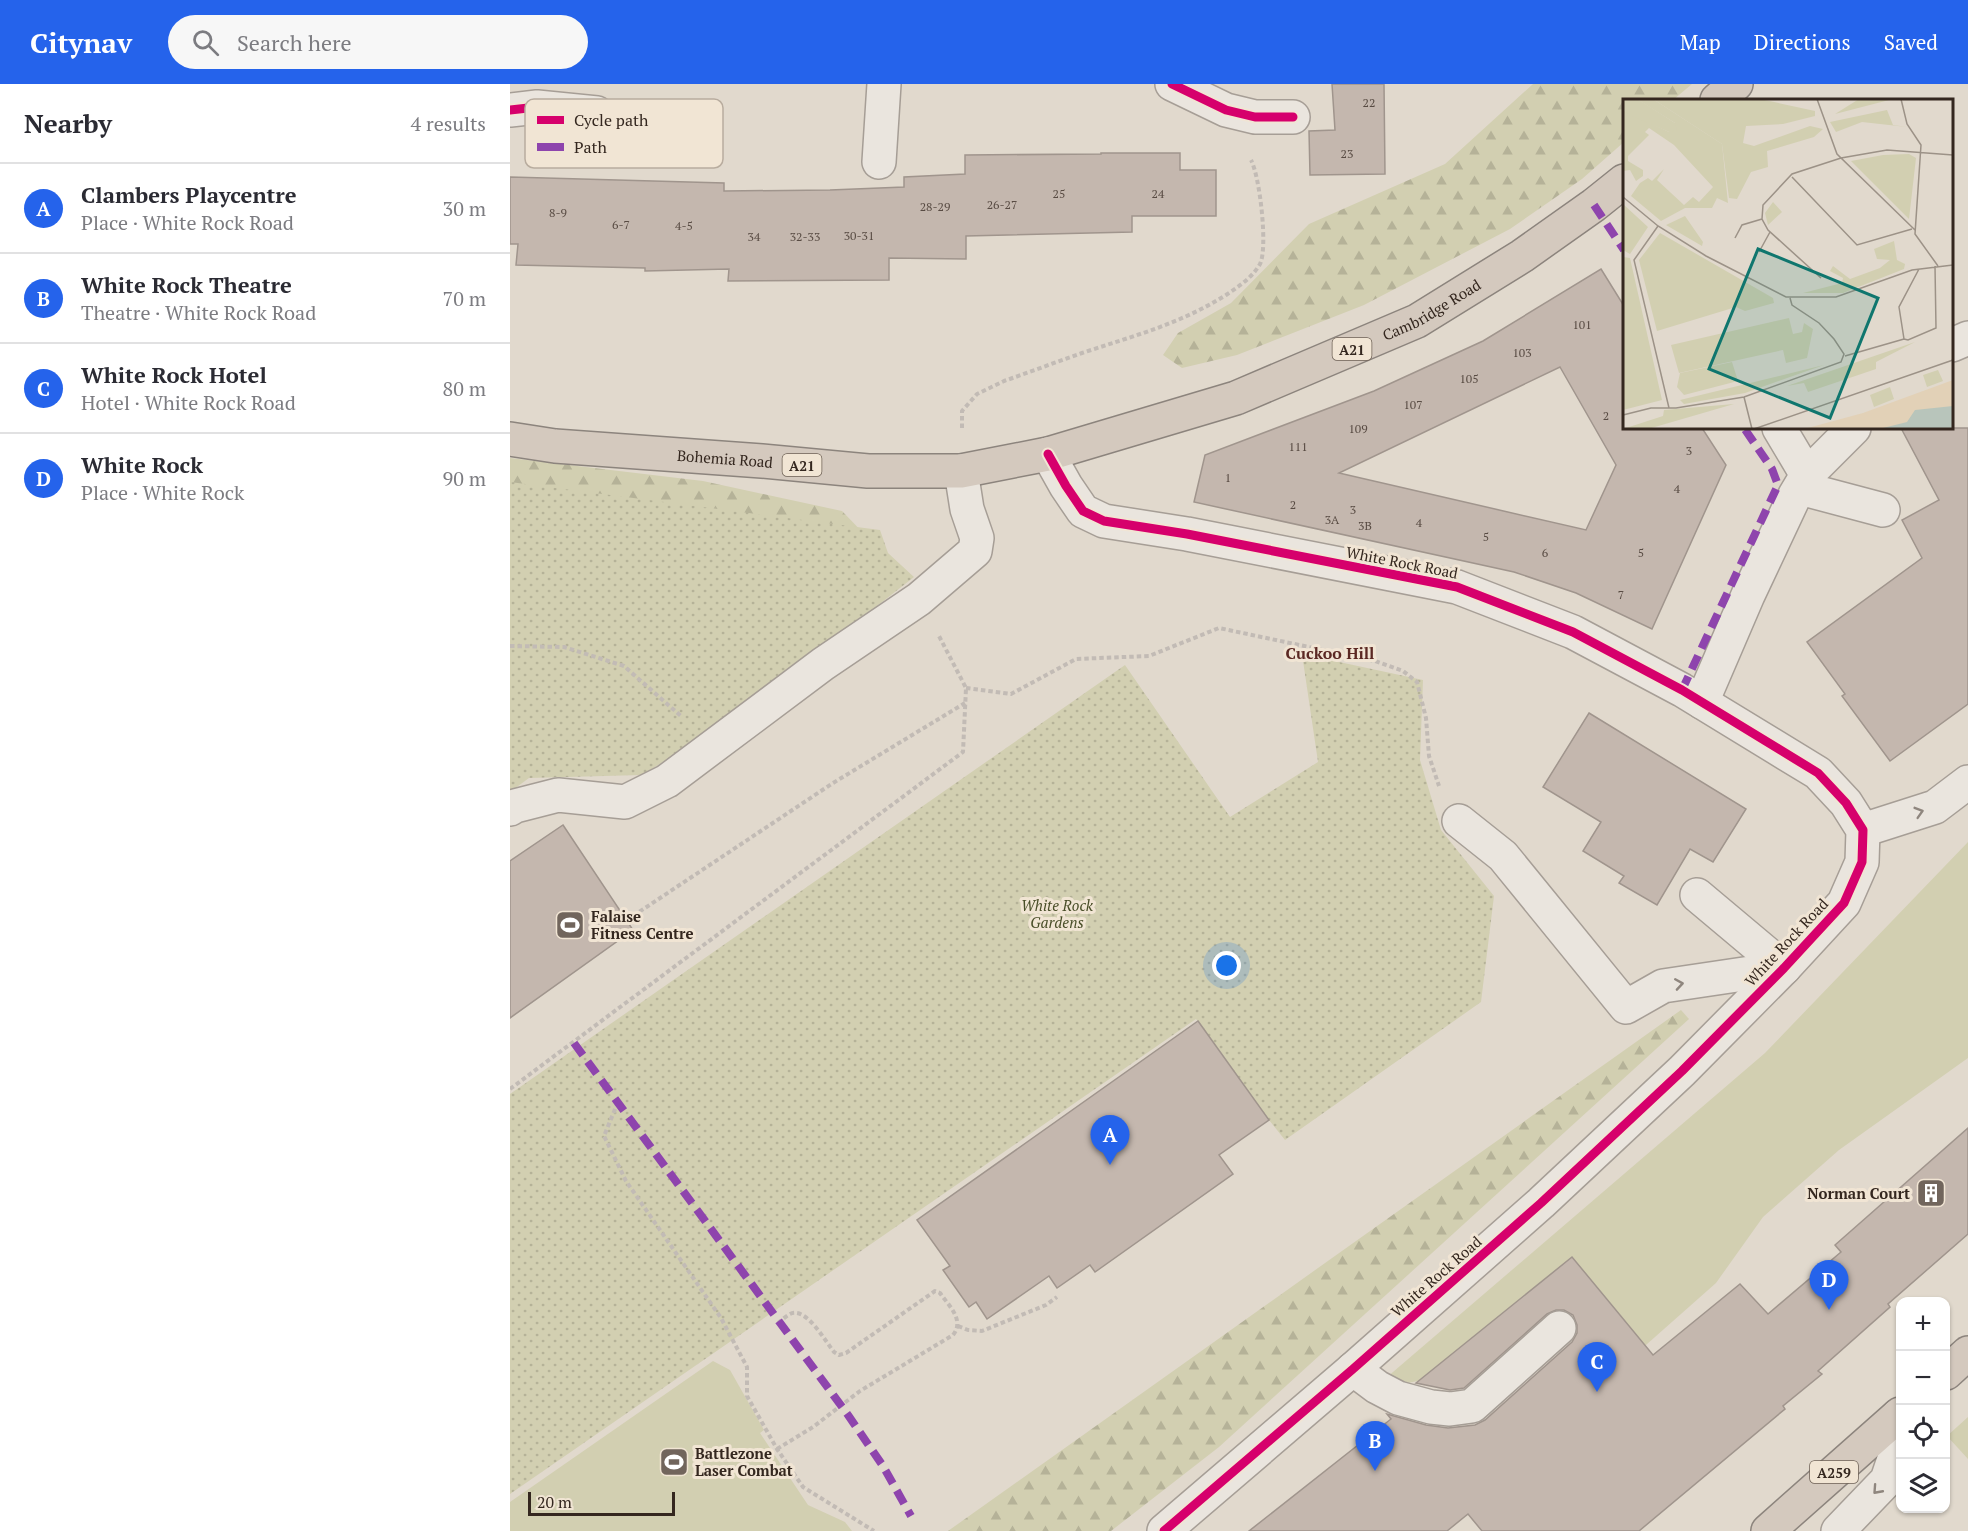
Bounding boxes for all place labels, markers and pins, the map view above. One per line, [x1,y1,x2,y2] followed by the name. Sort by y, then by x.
[591,906,694,943] place label: Falaise Fitness Centre
[554,909,586,941] sports icon: Falaise Fitness Centre
[1090,1116,1130,1165] pin: A
[1915,1177,1947,1209] building icon: Norman Court
[1807,1183,1910,1203] place label: Norman Court
[1810,1260,1848,1310] pin: D
[1578,1342,1616,1392] pin: C
[1356,1422,1394,1471] pin: B
[695,1443,793,1480] place label: Battlezone Laser Combat
[658,1446,690,1478] sports icon: Battlezone Laser Combat

